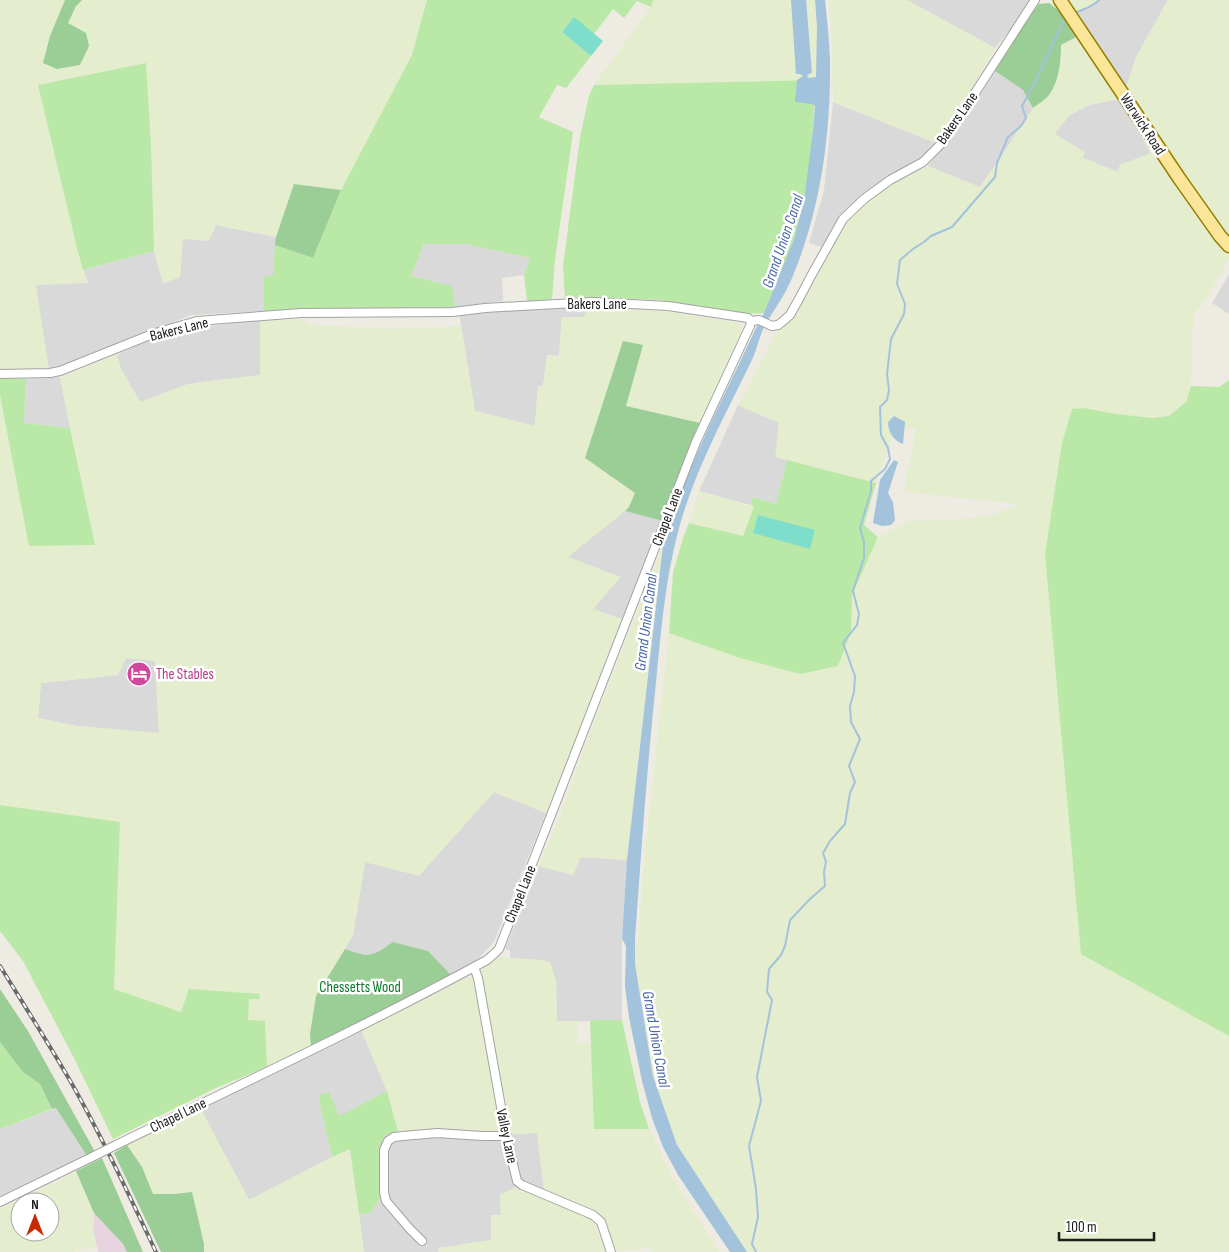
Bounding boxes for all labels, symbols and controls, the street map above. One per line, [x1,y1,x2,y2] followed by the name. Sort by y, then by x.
[933,88,982,148] street label: Bakers Lane
[1116,90,1170,159] street label: Warwick Road
[759,191,809,291] water label: Grand Union Canal
[567,295,627,314] street label: Bakers Lane
[148,313,210,346] street label: Bakers Lane
[648,485,687,549] street label: Chapel Lane
[631,572,662,672] water label: Grand Union Canal
[126,661,152,687] hotel icon: The Stables
[156,665,214,684] place label: The Stables
[500,863,541,926] street label: Chapel Lane
[319,978,401,997] park label: Chessetts Wood
[638,990,674,1090] water label: Grand Union Canal
[147,1094,210,1137] street label: Chapel Lane
[491,1107,522,1165] street label: Valley Lane
[10,1192,60,1242] north arrow
[31,1196,39,1213] text: N
[1059,1210,1154,1242] scale bar
[1066,1218,1097,1237] text: 100 m

